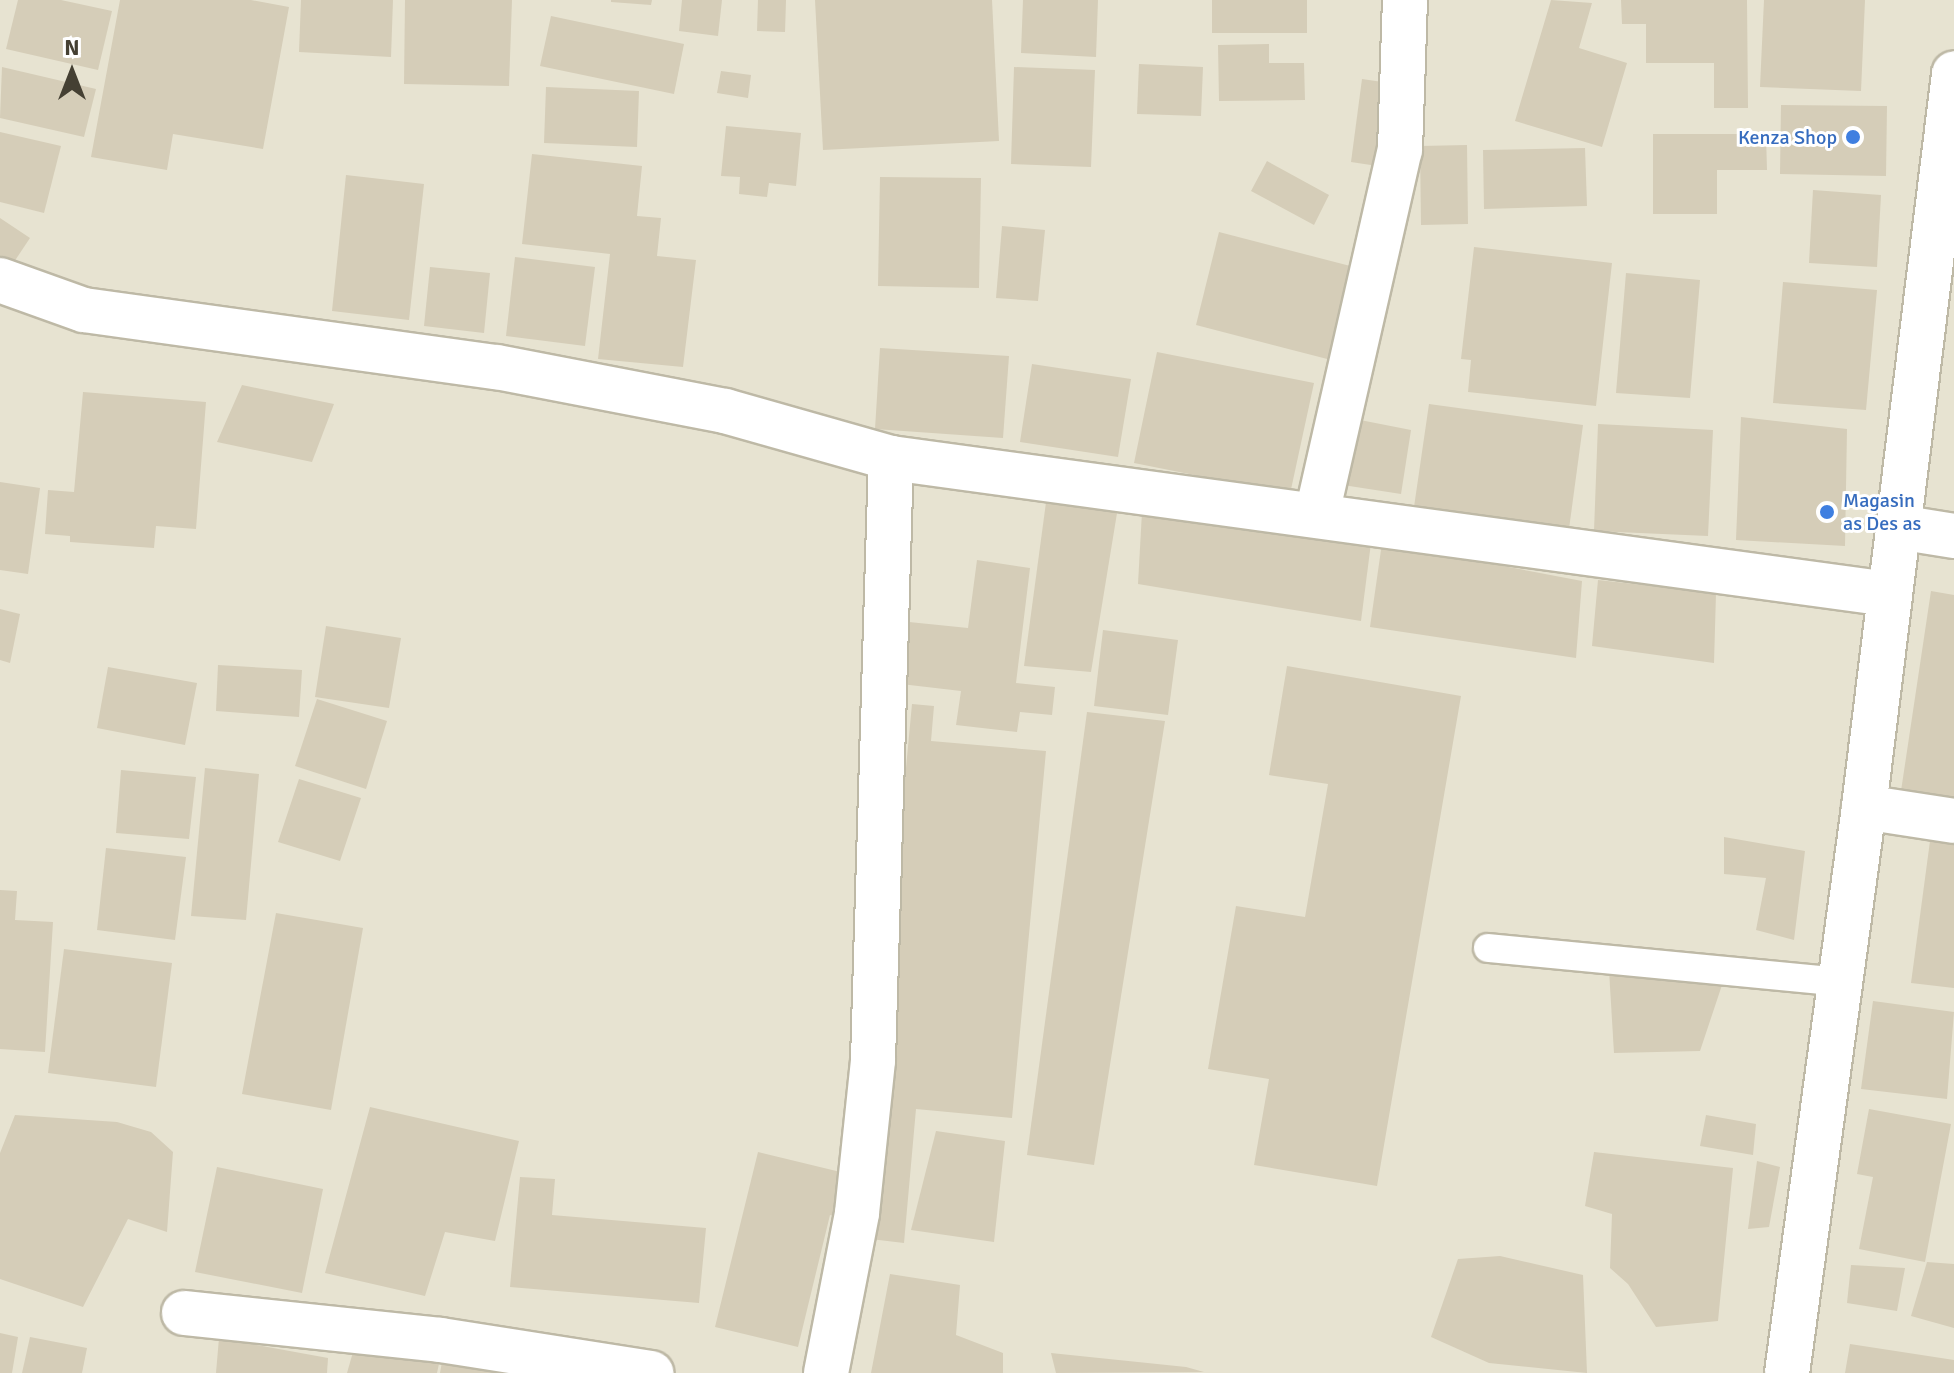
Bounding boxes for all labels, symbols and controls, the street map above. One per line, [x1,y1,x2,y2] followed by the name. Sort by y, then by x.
[32,32,112,112] north arrow
[64,34,80,61] text: N
[1738,125,1837,149] place label: Kenza Shop
[1844,128,1862,146] marker: Kenza Shop
[1843,488,1921,535] place label: Magasin as Des as
[1818,503,1836,521] marker: Magasin as Des as

